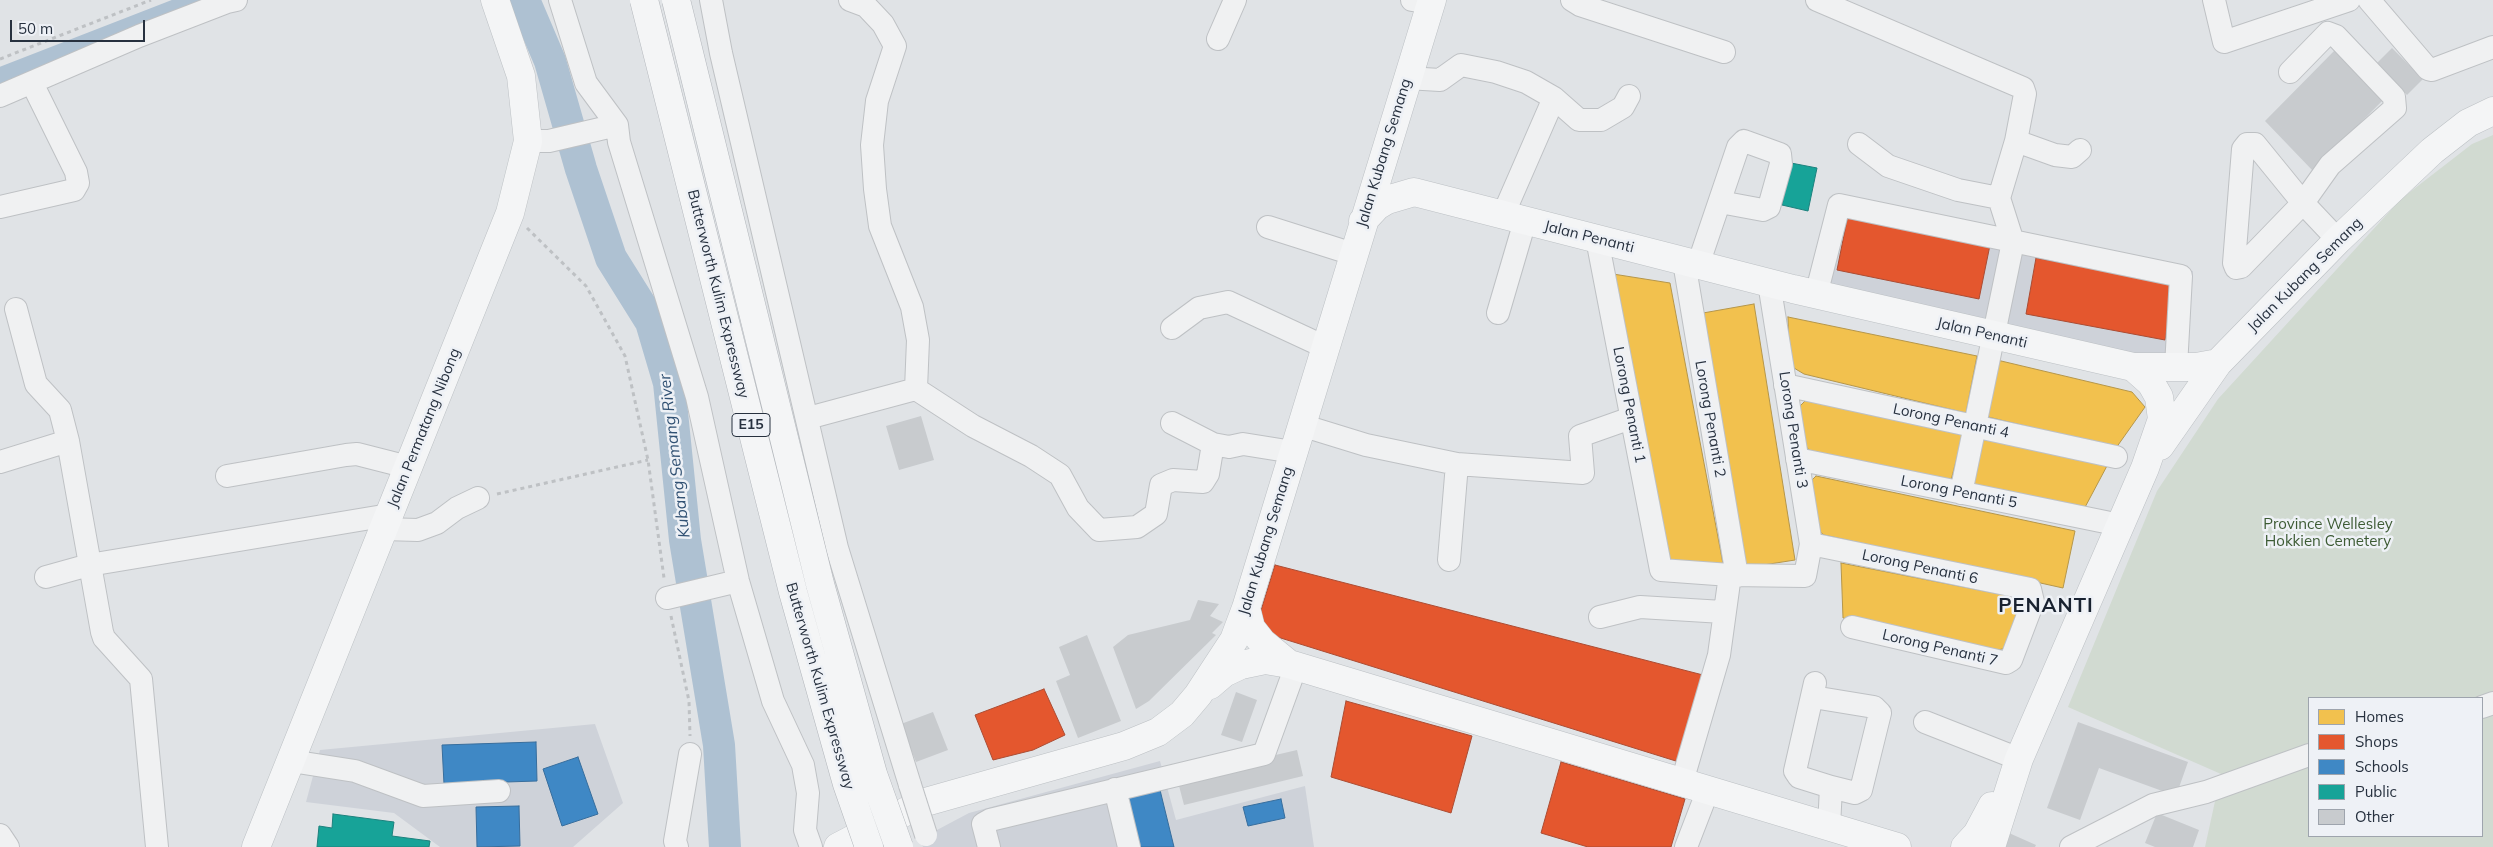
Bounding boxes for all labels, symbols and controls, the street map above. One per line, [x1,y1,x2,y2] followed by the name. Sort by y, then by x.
[12,10,148,42] scale bar
[18,19,53,38] text: 50 m
[1353,77,1415,229] street label: Jalan Kubang Semang
[683,188,753,400] street label: Butterworth Kulim Expressway
[2244,214,2366,336] street label: Jalan Kubang Semang
[1542,217,1636,257] street label: Jalan Penanti
[1935,314,2029,352] street label: Jalan Penanti
[1609,345,1649,465] street label: Lorong Penanti 1
[384,346,464,510] street label: Jalan Permatang Nibong
[1691,359,1729,479] street label: Lorong Penanti 2
[1775,370,1811,490] street label: Lorong Penanti 3
[655,373,695,539] water label: Kubang Semang River
[1891,400,2011,442] street label: Lorong Penanti 4
[732,414,770,436] road number: E15
[1235,465,1297,617] street label: Jalan Kubang Semang
[1899,472,2019,512] street label: Lorong Penanti 5
[2263,515,2393,550] park label: Province Wellesley Hokkien Cemetery
[1860,546,1980,588] street label: Lorong Penanti 6
[782,580,858,792] street label: Butterworth Kulim Expressway
[1997,594,2095,618] district label: PENANTI
[1880,626,2000,670] street label: Lorong Penanti 7
[2308,697,2483,837] legend
[2355,707,2404,726] text: Homes
[2355,732,2398,751] text: Shops
[2355,757,2409,776] text: Schools
[2355,782,2397,801] text: Public
[2355,807,2394,826] text: Other

